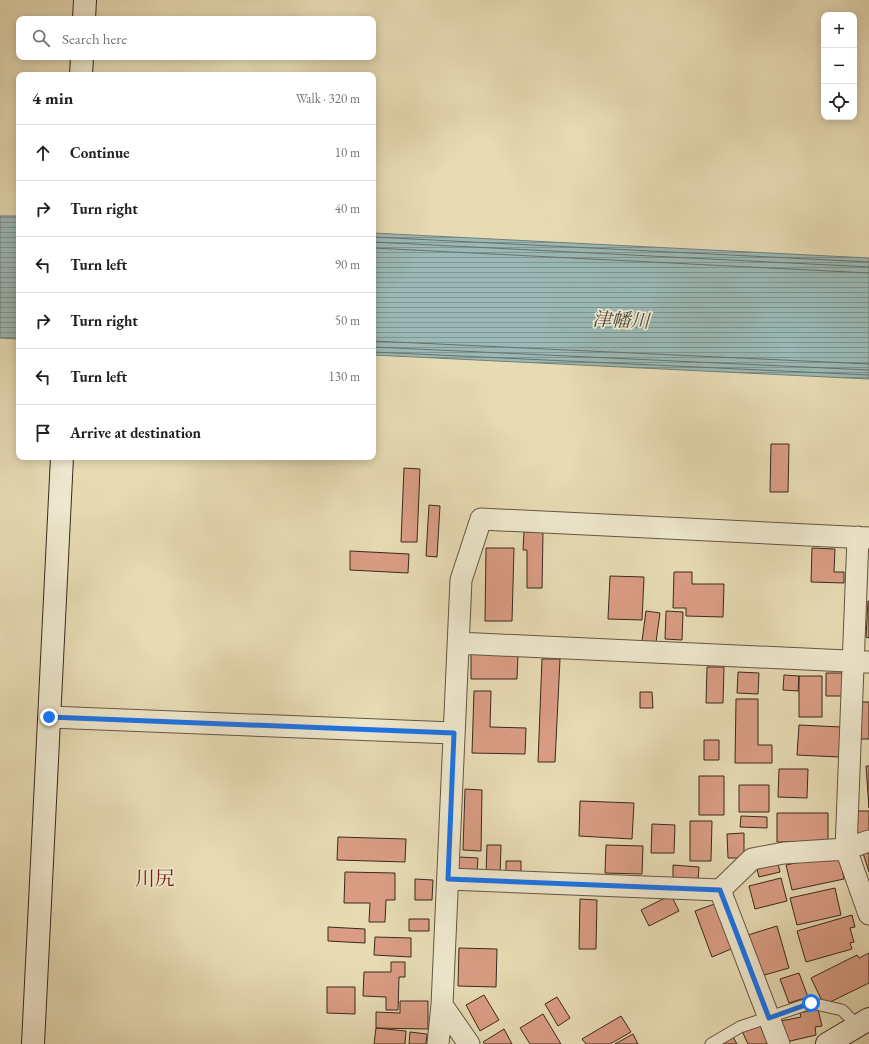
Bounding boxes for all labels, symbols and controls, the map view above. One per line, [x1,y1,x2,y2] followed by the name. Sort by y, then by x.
[821,12,857,120] map controls
[821,12,857,48] button: +
[16,16,376,60] search box
[30,27,52,49] icon: search
[62,29,127,48] text: Search here
[821,48,857,84] button: −
[821,84,857,120] button: locate
[32,87,73,109] text: 4 min
[296,90,360,107] text: Walk · 320 m
[32,142,54,164] icon: ahead
[70,143,130,162] text: Continue
[335,144,360,161] text: 10 m
[32,198,54,220] icon: right
[70,199,138,218] text: Turn right
[335,200,360,217] text: 40 m
[32,254,54,276] icon: left
[70,255,127,274] text: Turn left
[335,256,360,273] text: 90 m
[592,307,652,334] water label: 津幡川
[32,310,54,332] icon: right
[70,311,138,330] text: Turn right
[335,312,360,329] text: 50 m
[32,366,54,388] icon: left
[70,367,127,386] text: Turn left
[329,368,360,385] text: 130 m
[32,422,54,444] icon: arrive
[70,423,201,442] text: Arrive at destination
[40,708,58,726] route end
[135,865,175,891] district label: 川尻
[802,994,820,1012] route start

